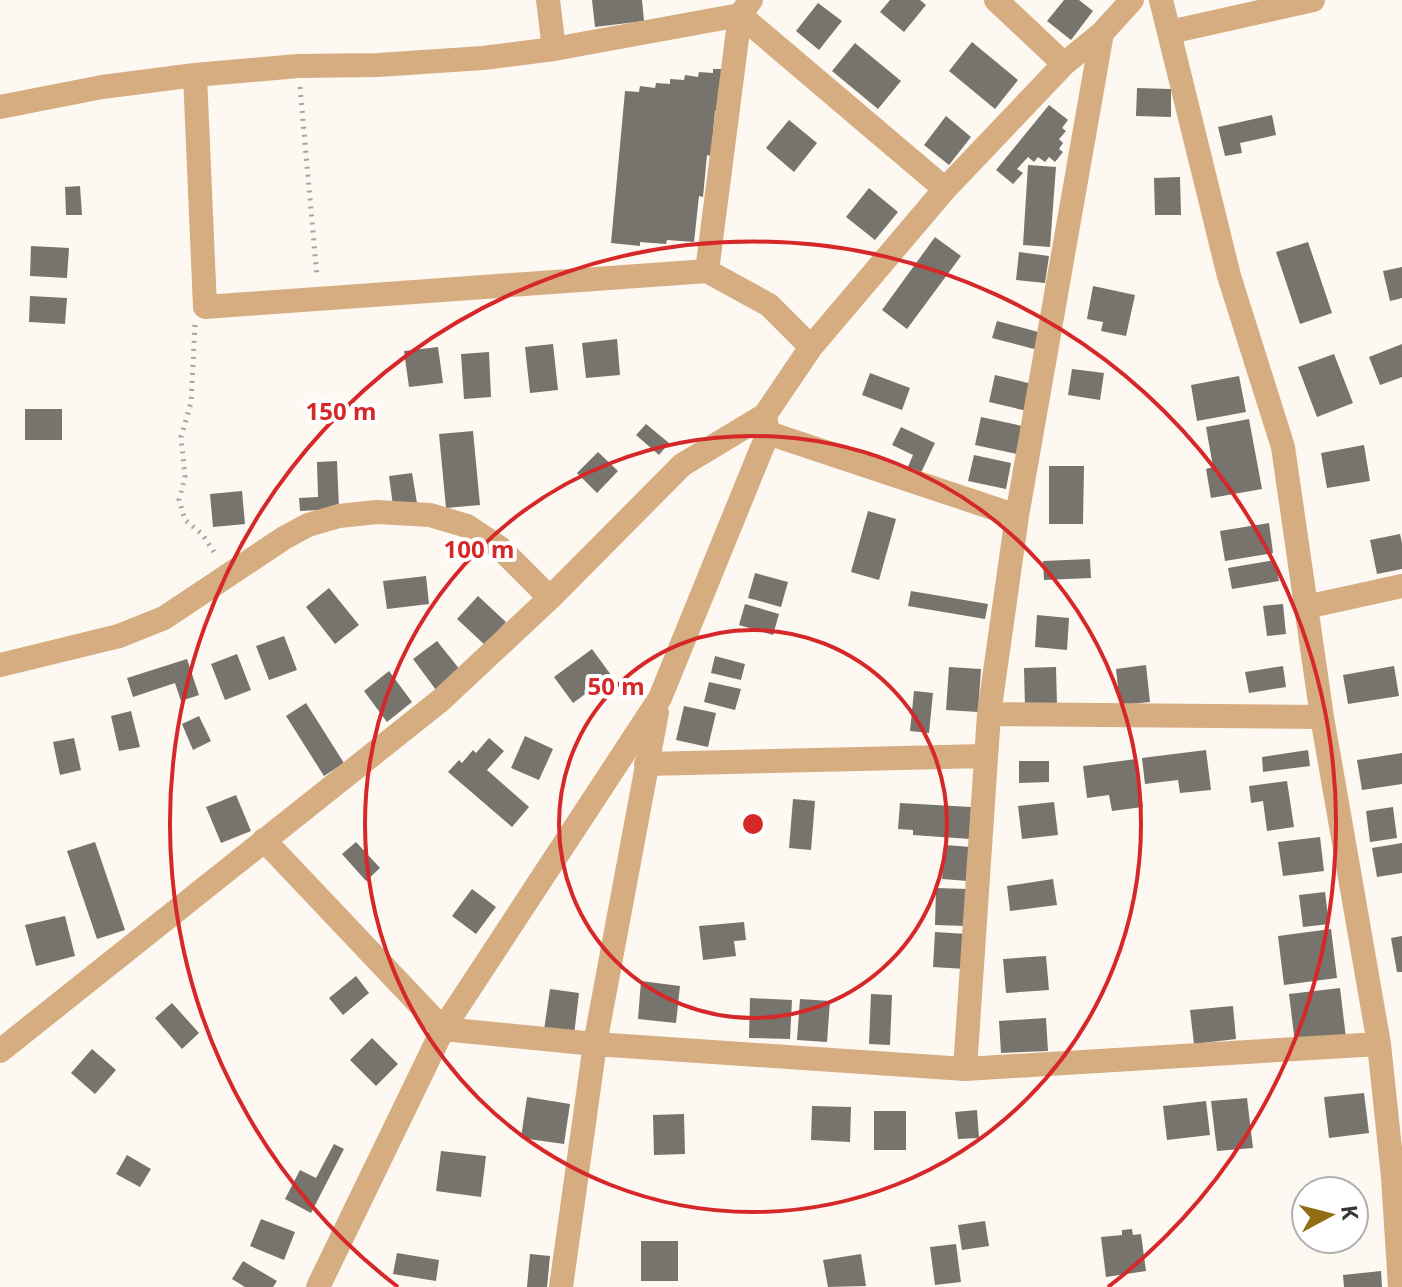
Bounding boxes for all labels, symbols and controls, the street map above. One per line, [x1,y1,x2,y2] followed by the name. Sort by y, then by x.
[306,394,376,427] text: 150 m
[444,532,514,565] text: 100 m
[587,669,645,702] text: 50 m
[739,810,767,838] centre of rings
[1290,1175,1370,1255] north arrow
[1335,1203,1367,1222] text: K

